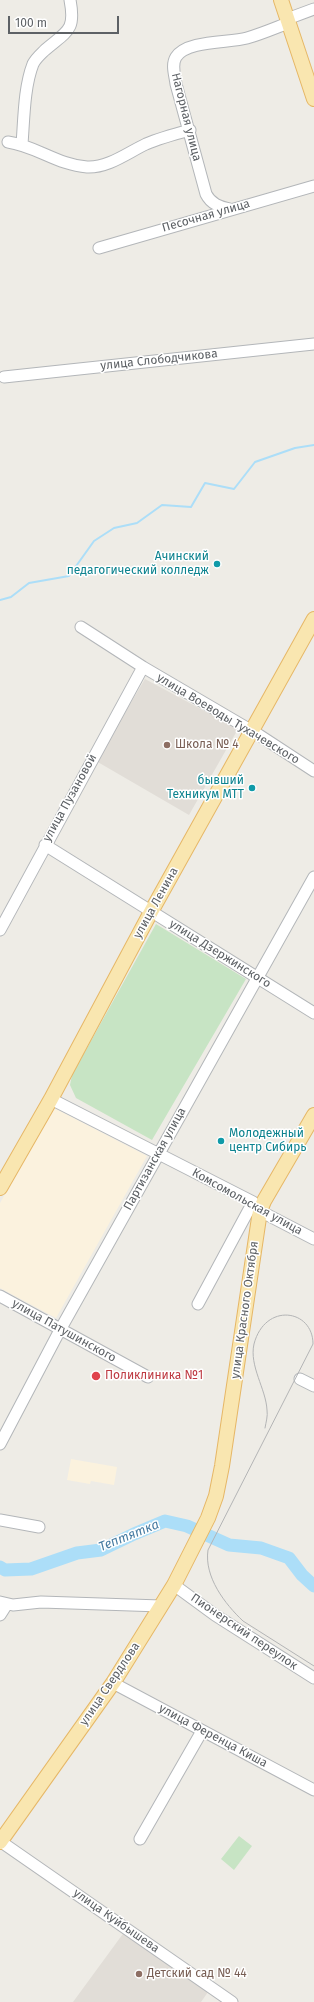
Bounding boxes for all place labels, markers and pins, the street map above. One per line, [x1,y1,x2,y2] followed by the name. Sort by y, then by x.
[67,550,209,578] place label: Ачинский педагогический колледж
[212,559,222,569] marker: Ачинский педагогический колледж
[175,738,239,752] place label: Школа № 4
[162,740,172,750] marker: Школа № 4
[167,774,244,802] place label: бывший Техникум МТТ
[247,783,257,793] marker: бывший Техникум МТТ
[229,1127,306,1155] place label: Молодежный центр Сибирь
[216,1136,226,1146] marker: Молодежный центр Сибирь
[105,1369,203,1383] place label: Поликлиника №1
[90,1370,102,1382] marker: Поликлиника №1
[147,1967,247,1981] place label: Детский сад № 44
[134,1969,144,1979] marker: Детский сад № 44

